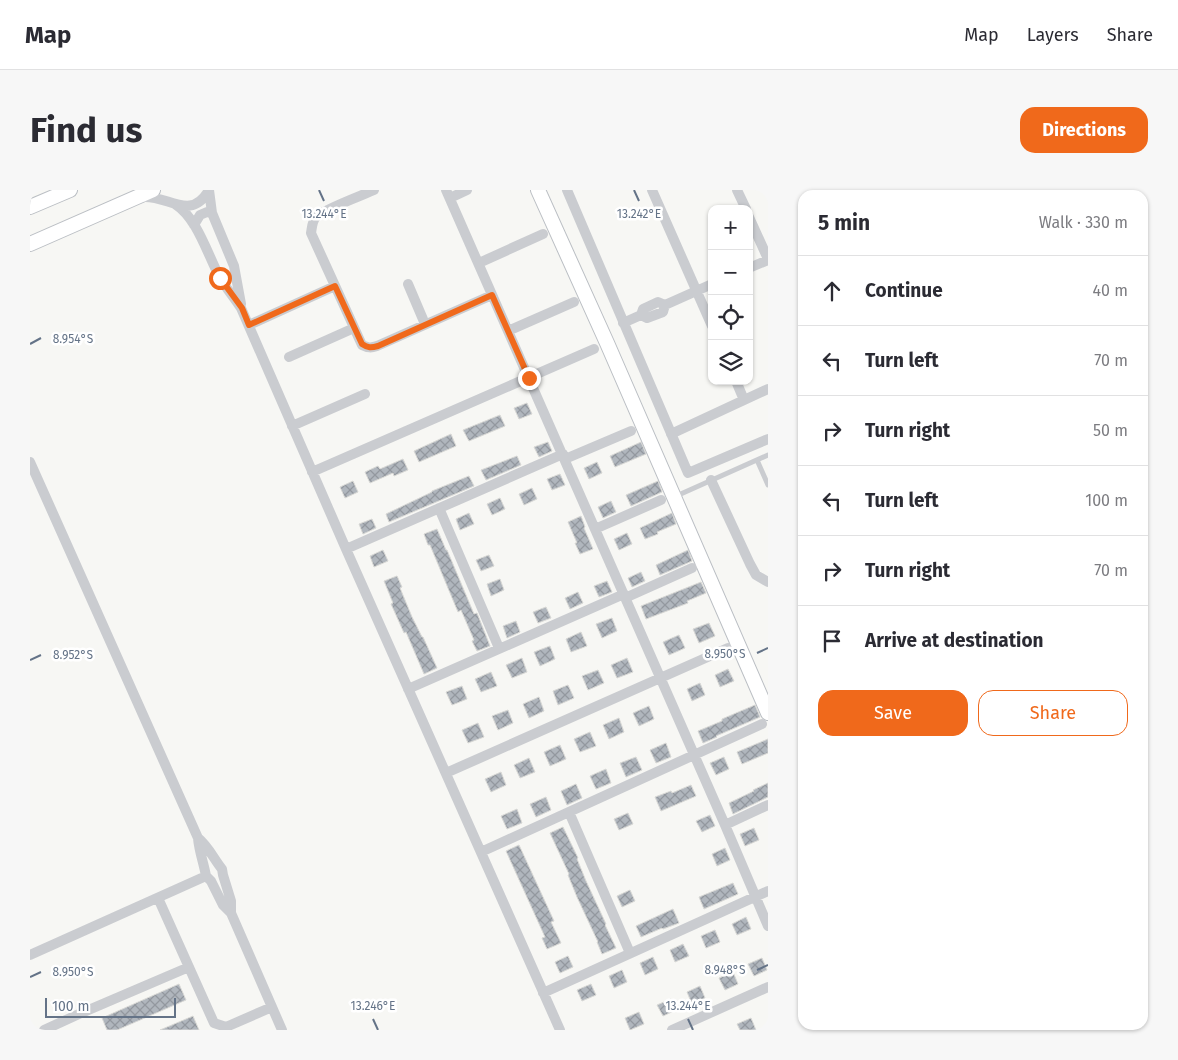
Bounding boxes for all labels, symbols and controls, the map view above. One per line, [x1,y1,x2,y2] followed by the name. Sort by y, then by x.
[25,21,71,49] text: Map
[964,24,999,46] text: Map
[1027,24,1079,46] text: Layers
[1107,24,1153,46] text: Share
[1020,107,1148,153] button: Directions
[30,109,142,151] text: Find us
[708,205,753,385] map controls
[708,205,753,250] button: +
[301,207,347,221] text: 13.244°E
[617,207,661,221] text: 13.242°E
[818,210,870,236] text: 5 min
[1039,213,1128,232] text: Walk · 330 m
[708,250,753,295] button: −
[209,267,232,290] route start
[818,277,846,305] icon: ahead
[865,279,943,302] text: Continue
[1093,281,1128,300] text: 40 m
[708,295,753,340] button: locate
[53,332,94,346] text: 8.954°S
[708,340,753,385] button: layers
[818,347,846,375] icon: left
[865,349,939,372] text: Turn left
[1094,351,1128,370] text: 70 m
[518,367,541,390] route end
[818,417,846,445] icon: right
[865,419,950,442] text: Turn right
[1093,421,1128,440] text: 50 m
[818,487,846,515] icon: left
[865,489,939,512] text: Turn left
[1085,491,1128,510] text: 100 m
[818,557,846,585] icon: right
[865,559,950,582] text: Turn right
[1094,561,1128,580] text: 70 m
[818,627,846,655] icon: arrive
[865,629,1044,652] text: Arrive at destination
[704,647,746,661] text: 8.950°S
[53,648,94,662] text: 8.952°S
[818,690,968,736] button: Save
[978,690,1128,736] button: Share
[704,963,746,977] text: 8.948°S
[52,965,94,979] text: 8.950°S
[45,995,176,1018] scale bar
[52,998,89,1015] text: 100 m
[350,999,396,1013] text: 13.246°E
[665,999,711,1013] text: 13.244°E

